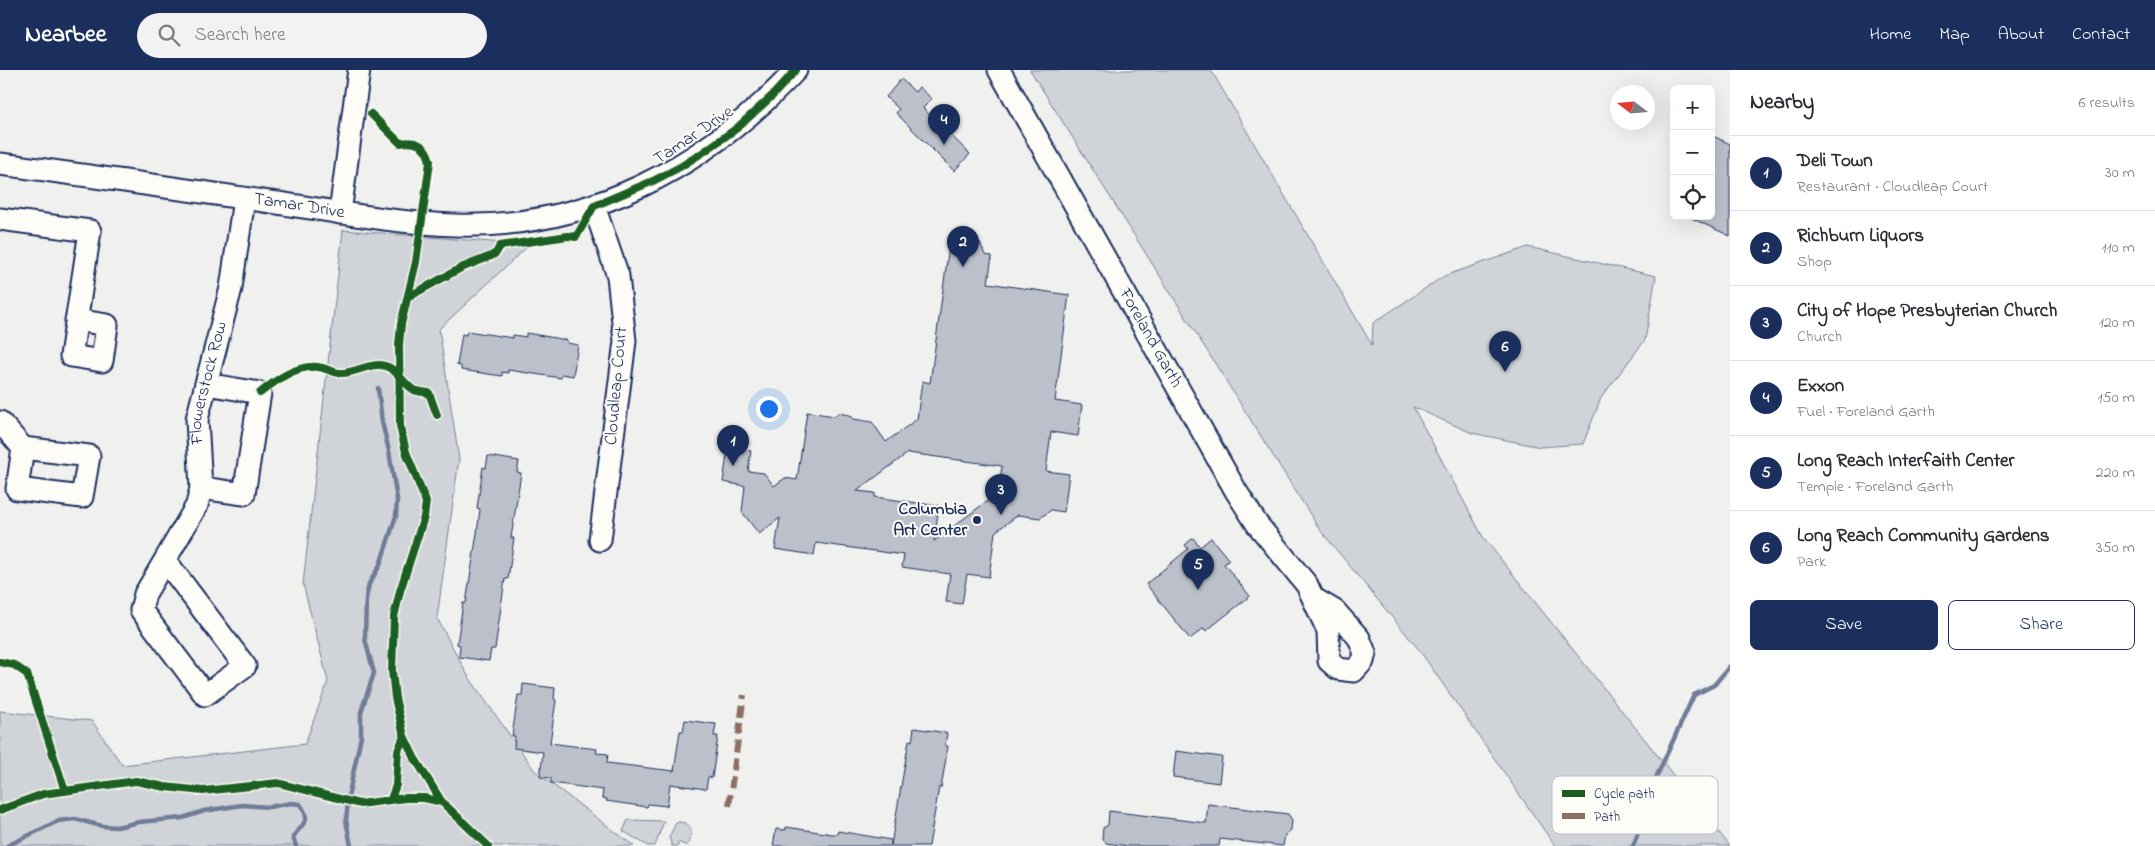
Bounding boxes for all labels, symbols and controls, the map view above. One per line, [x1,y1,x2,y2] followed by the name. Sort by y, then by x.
[137,13,487,58] search box
[25,18,107,53] text: Nearbee
[155,21,183,49] icon: search
[195,22,286,49] text: Search here
[1870,22,1911,48] text: Home
[1939,22,1970,48] text: Map
[1998,22,2044,48] text: About
[2072,22,2130,48] text: Contact
[1610,85,1655,130] north arrow
[1670,85,1715,220] map controls
[1670,85,1715,130] button: +
[1750,88,1814,118] text: Nearby
[2078,91,2135,115] text: 6 results
[649,99,740,172] street label: Tamar Drive
[928,104,960,145] pin: 4
[1670,130,1715,175] button: −
[1797,148,1873,175] text: Deli Town
[1763,161,1769,185] text: 1
[2105,161,2135,185] text: 30 m
[1670,175,1715,220] button: locate
[1797,175,1988,199] text: Restaurant · Cloudleap Court
[252,187,347,226] street label: Tamar Drive
[1797,223,1924,250] text: Richburn Liquors
[947,226,979,267] pin: 2
[1762,236,1770,260] text: 2
[2101,236,2135,260] text: 110 m
[1797,250,1832,274] text: Shop
[1111,283,1189,393] street label: Foreland Garth
[1797,298,2057,325] text: City of Hope Presbyterian Church
[1763,311,1769,335] text: 3
[2099,311,2135,335] text: 120 m
[184,319,235,446] street label: Flowerstock Row
[1797,325,1842,349] text: Church
[599,326,635,446] street label: Cloudleap Court
[1489,331,1521,372] pin: 6
[1797,373,1844,400] text: Exxon
[1763,386,1769,410] text: 4
[2097,386,2135,410] text: 150 m
[756,396,782,422] your location
[1797,400,1935,424] text: Fuel · Foreland Garth
[717,425,749,466] pin: 1
[1797,448,2014,475] text: Long Reach Interfaith Center
[1761,461,1771,485] text: 5
[2096,461,2135,485] text: 220 m
[985,474,1017,515] pin: 3
[1797,475,1953,499] text: Temple · Foreland Garth
[893,497,967,544] place label: Columbia Art Center
[971,514,983,526] marker: Columbia Art Center
[1797,523,2049,550] text: Long Reach Community Gardens
[1762,536,1770,560] text: 6
[2096,536,2135,560] text: 350 m
[1182,549,1214,590] pin: 5
[1797,550,1826,574] text: Park
[1750,600,1938,650] button: Save
[1948,600,2135,650] button: Share
[1552,776,1718,834] legend
[1594,784,1655,806] text: Cycle path
[1594,807,1620,828] text: Path

